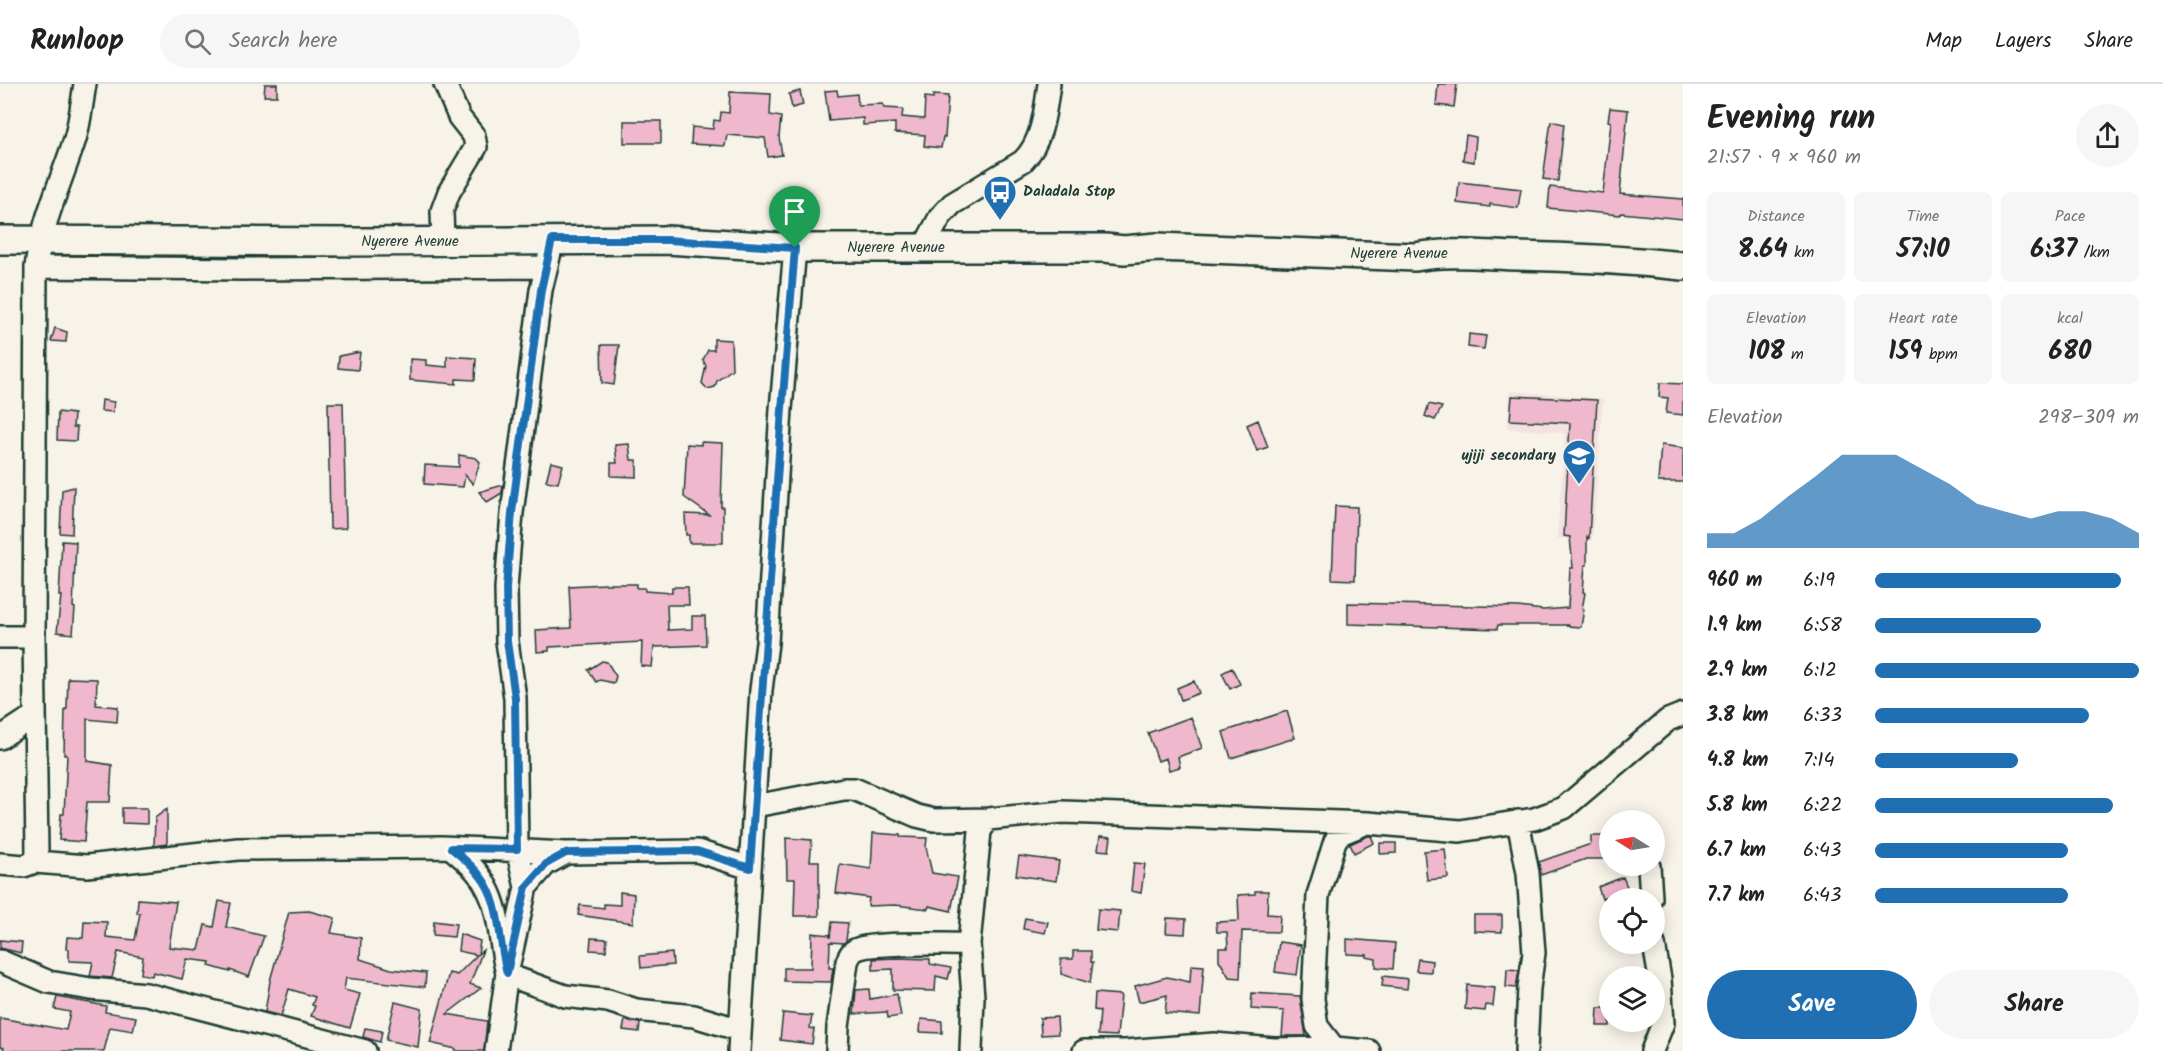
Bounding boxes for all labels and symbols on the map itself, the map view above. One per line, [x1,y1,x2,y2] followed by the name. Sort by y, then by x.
[982,174,1018,221] bus stop icon: Daladala Stop
[1023,180,1115,204] place label: Daladala Stop
[769,186,820,248] pin
[361,230,459,254] street label: Nyerere Avenue
[847,236,945,260] street label: Nyerere Avenue
[1350,242,1448,266] street label: Nyerere Avenue
[1561,438,1597,485] school or university icon: ujiji secondary
[1462,444,1556,468] place label: ujiji secondary
[1599,810,1665,876] north arrow

